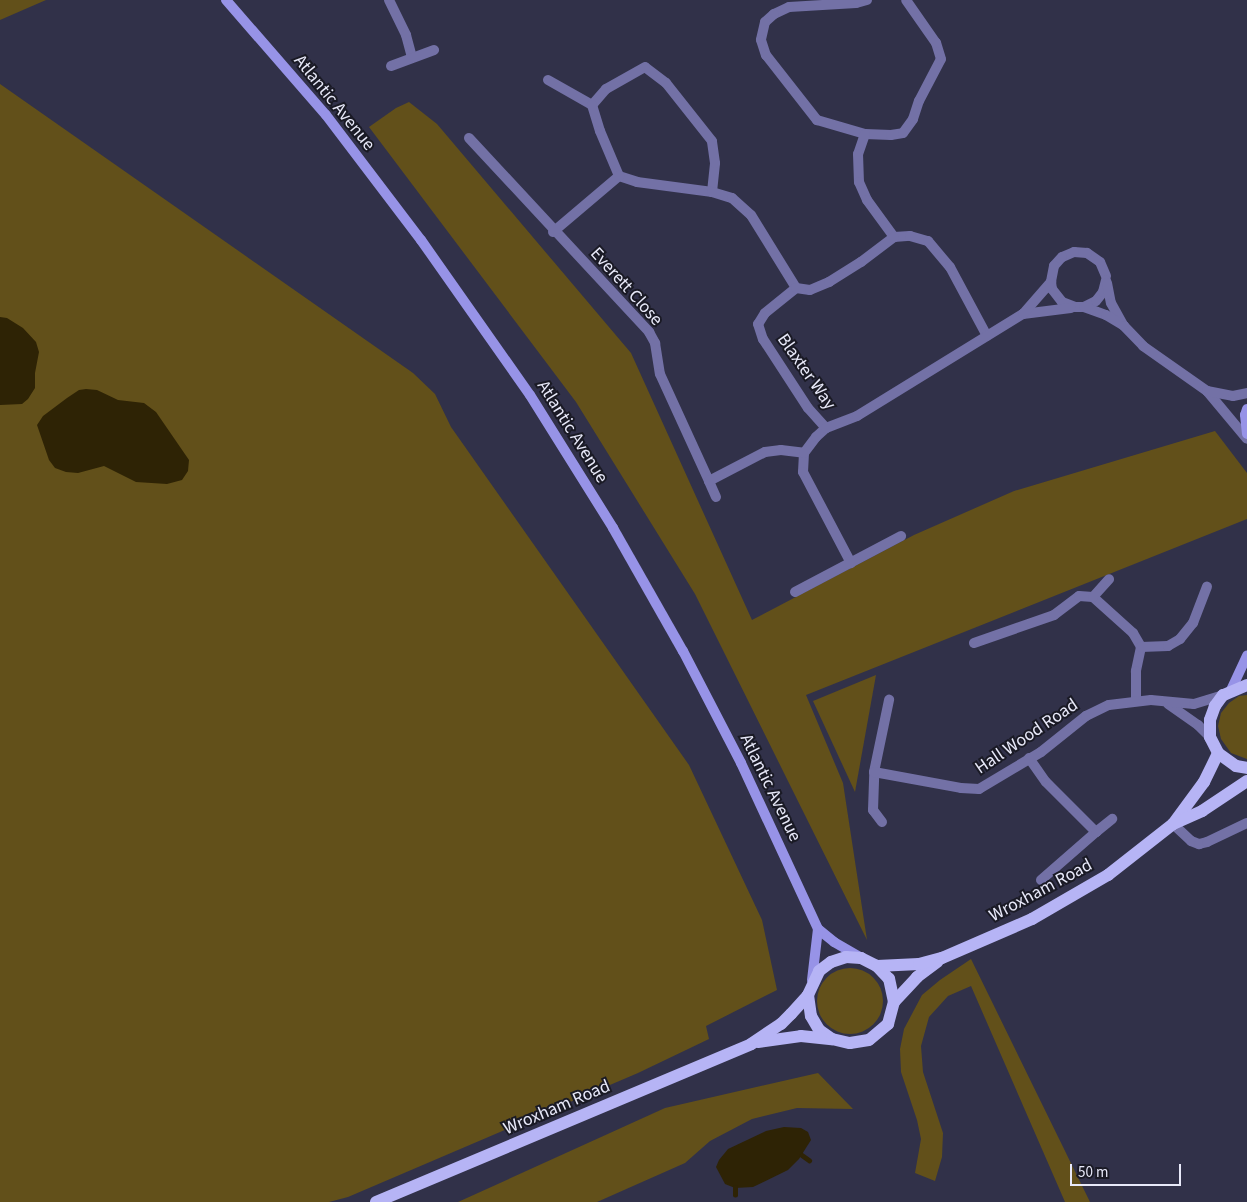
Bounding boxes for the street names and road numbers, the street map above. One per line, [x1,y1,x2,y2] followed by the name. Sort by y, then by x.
[289,51,379,155] street label: Atlantic Avenue
[585,243,667,331] street label: Everett Close
[772,330,840,414] street label: Blaxter Way
[532,377,612,487] street label: Atlantic Avenue
[971,695,1083,779] street label: Hall Wood Road
[735,731,805,845] street label: Atlantic Avenue
[986,855,1096,927] street label: Wroxham Road
[500,1076,614,1140] street label: Wroxham Road

